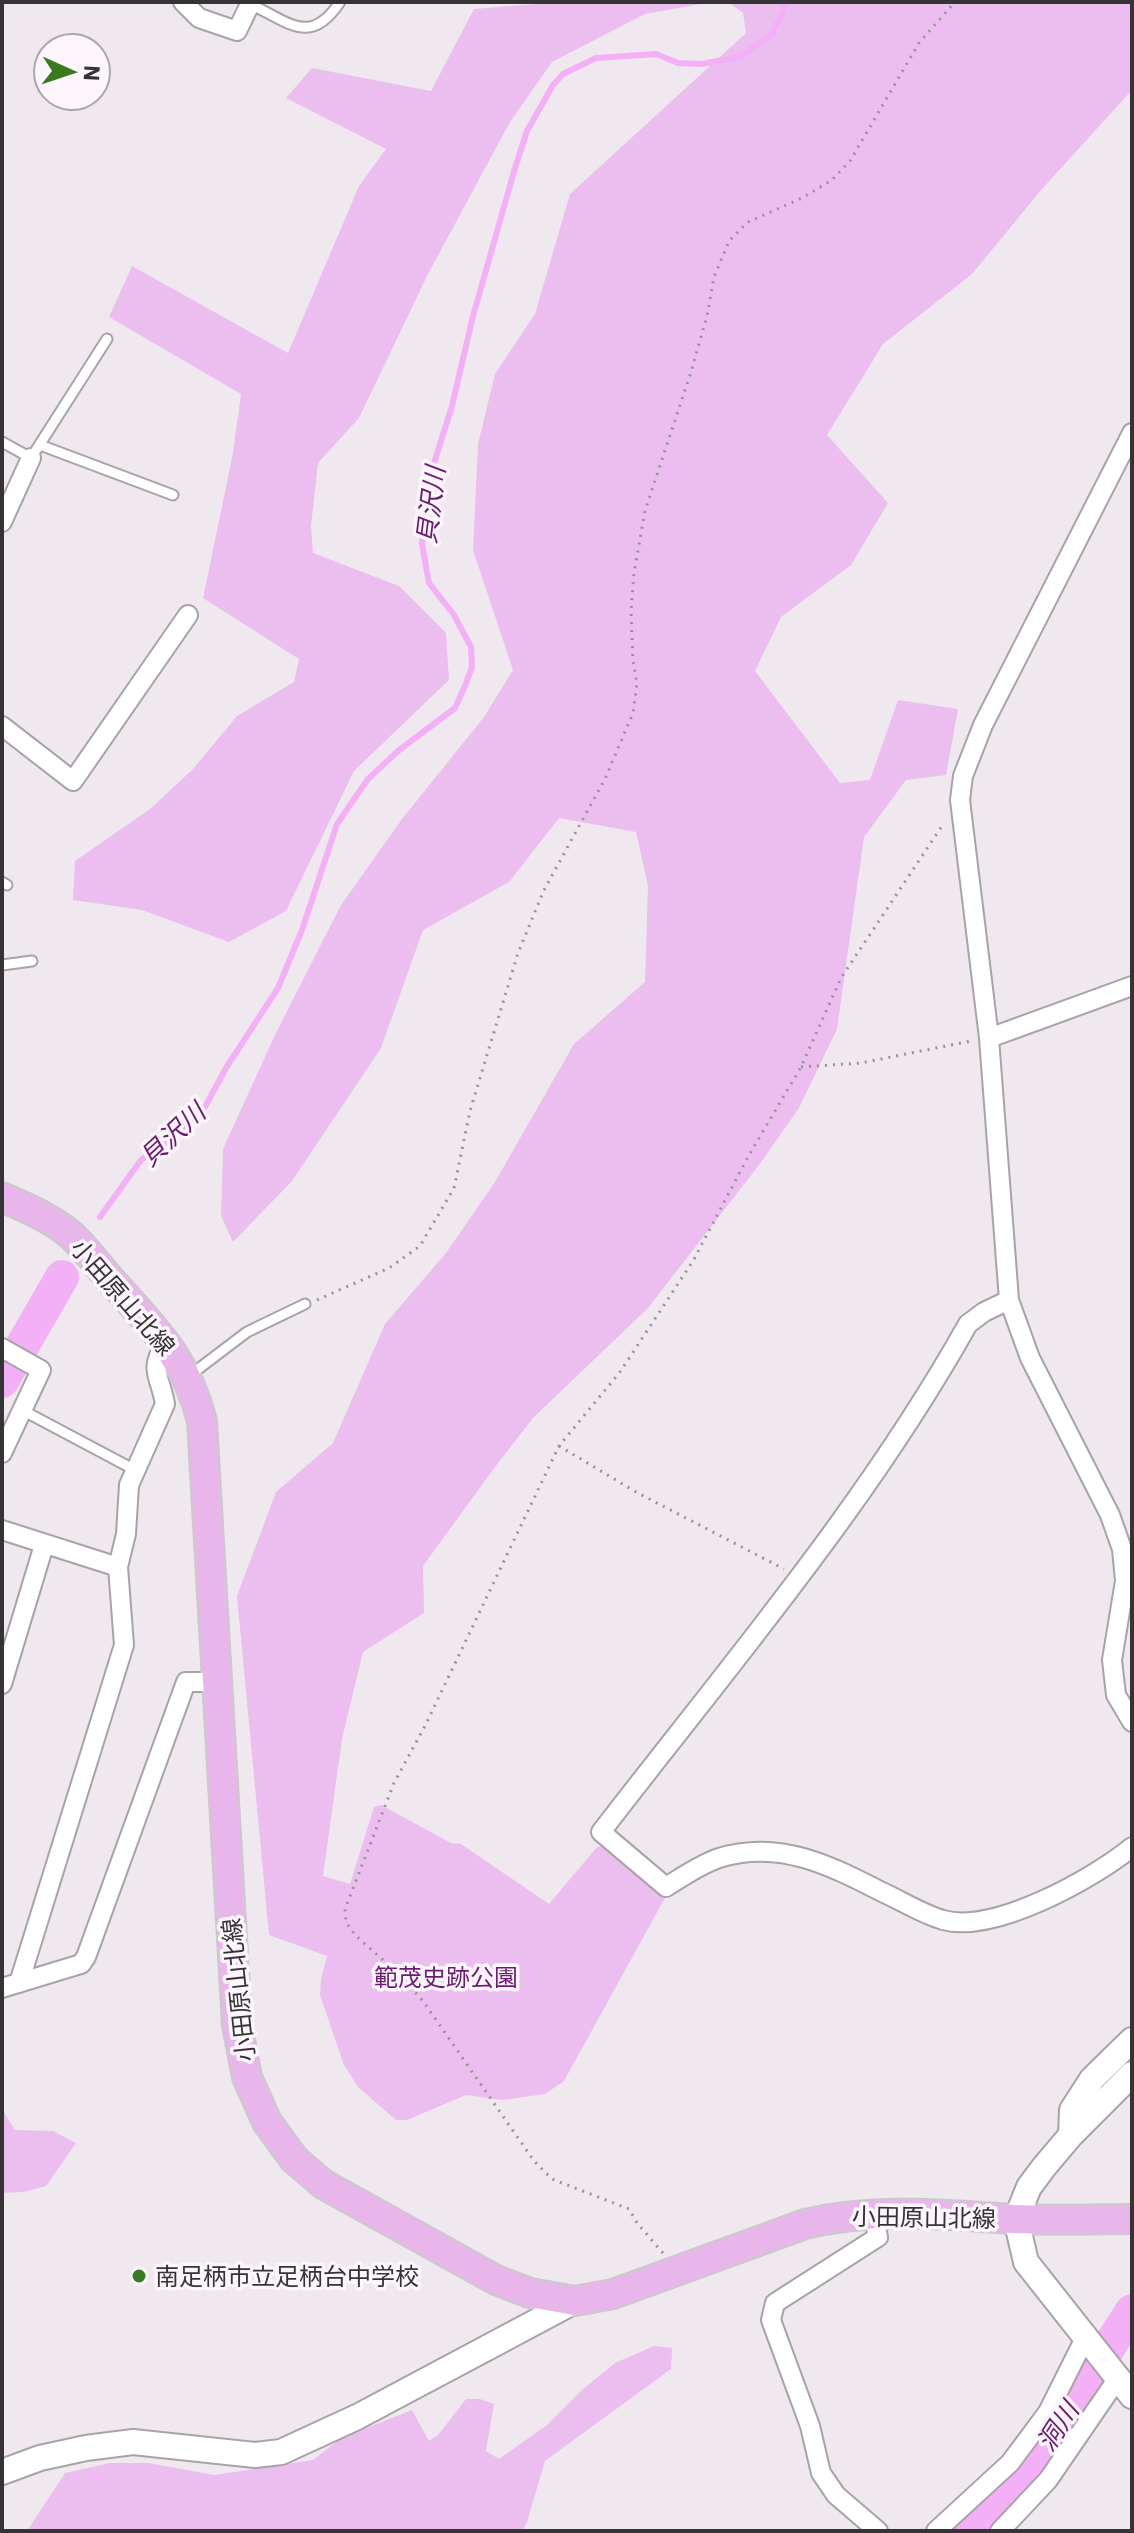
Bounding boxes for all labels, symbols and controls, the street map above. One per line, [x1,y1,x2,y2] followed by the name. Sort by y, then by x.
[32,32,112,112] north arrow
[78,64,107,82] text: N
[408,461,452,546] water label: 貝沢川
[132,1093,214,1173] water label: 貝沢川
[64,1232,182,1362] street label: 小田原山北線
[215,1917,261,2063] street label: 小田原山北線
[374,1961,518,1993] park label: 範茂史跡公園
[852,2200,996,2234] street label: 小田原山北線
[155,2260,419,2292] place label: 南足柄市立足柄台中学校
[130,2267,148,2285] marker: 南足柄市立足柄台中学校
[1029,2392,1087,2457] water label: 洞川

